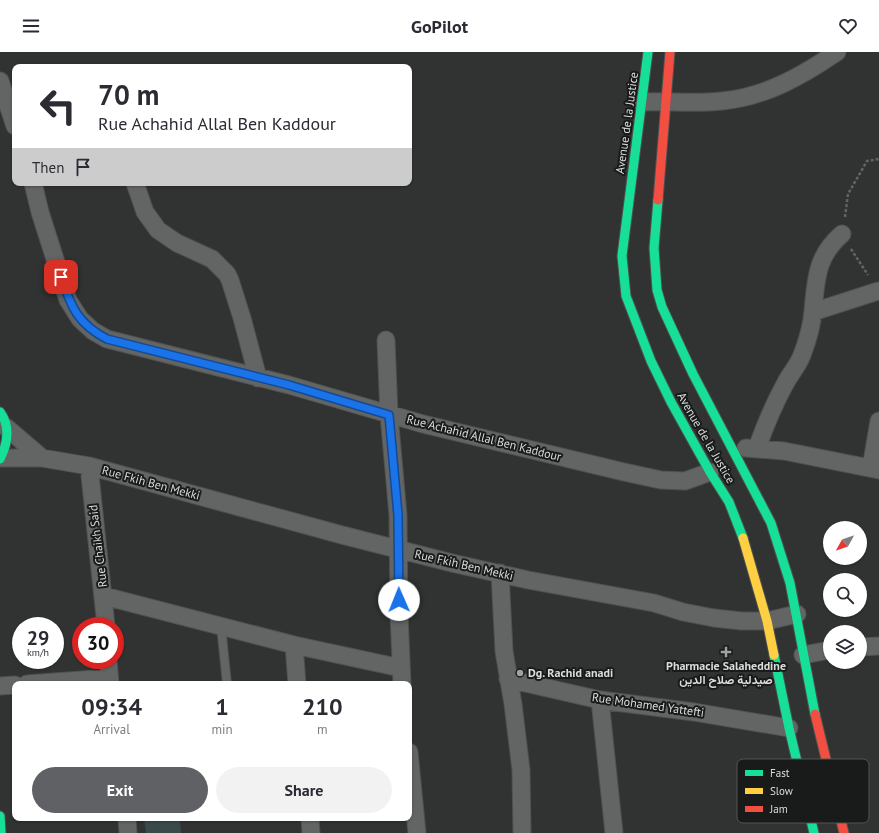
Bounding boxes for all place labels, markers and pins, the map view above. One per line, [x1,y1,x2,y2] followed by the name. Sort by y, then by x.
[44,260,78,294] pin
[721,647,731,657] marker: Pharmacie Salaheddine صيدلية صلاح الدين
[666,658,786,688] place label: Pharmacie Salaheddine صيدلية صلاح الدين
[528,665,613,680] place label: Dg. Rachid anadi
[515,668,525,678] marker: Dg. Rachid anadi

